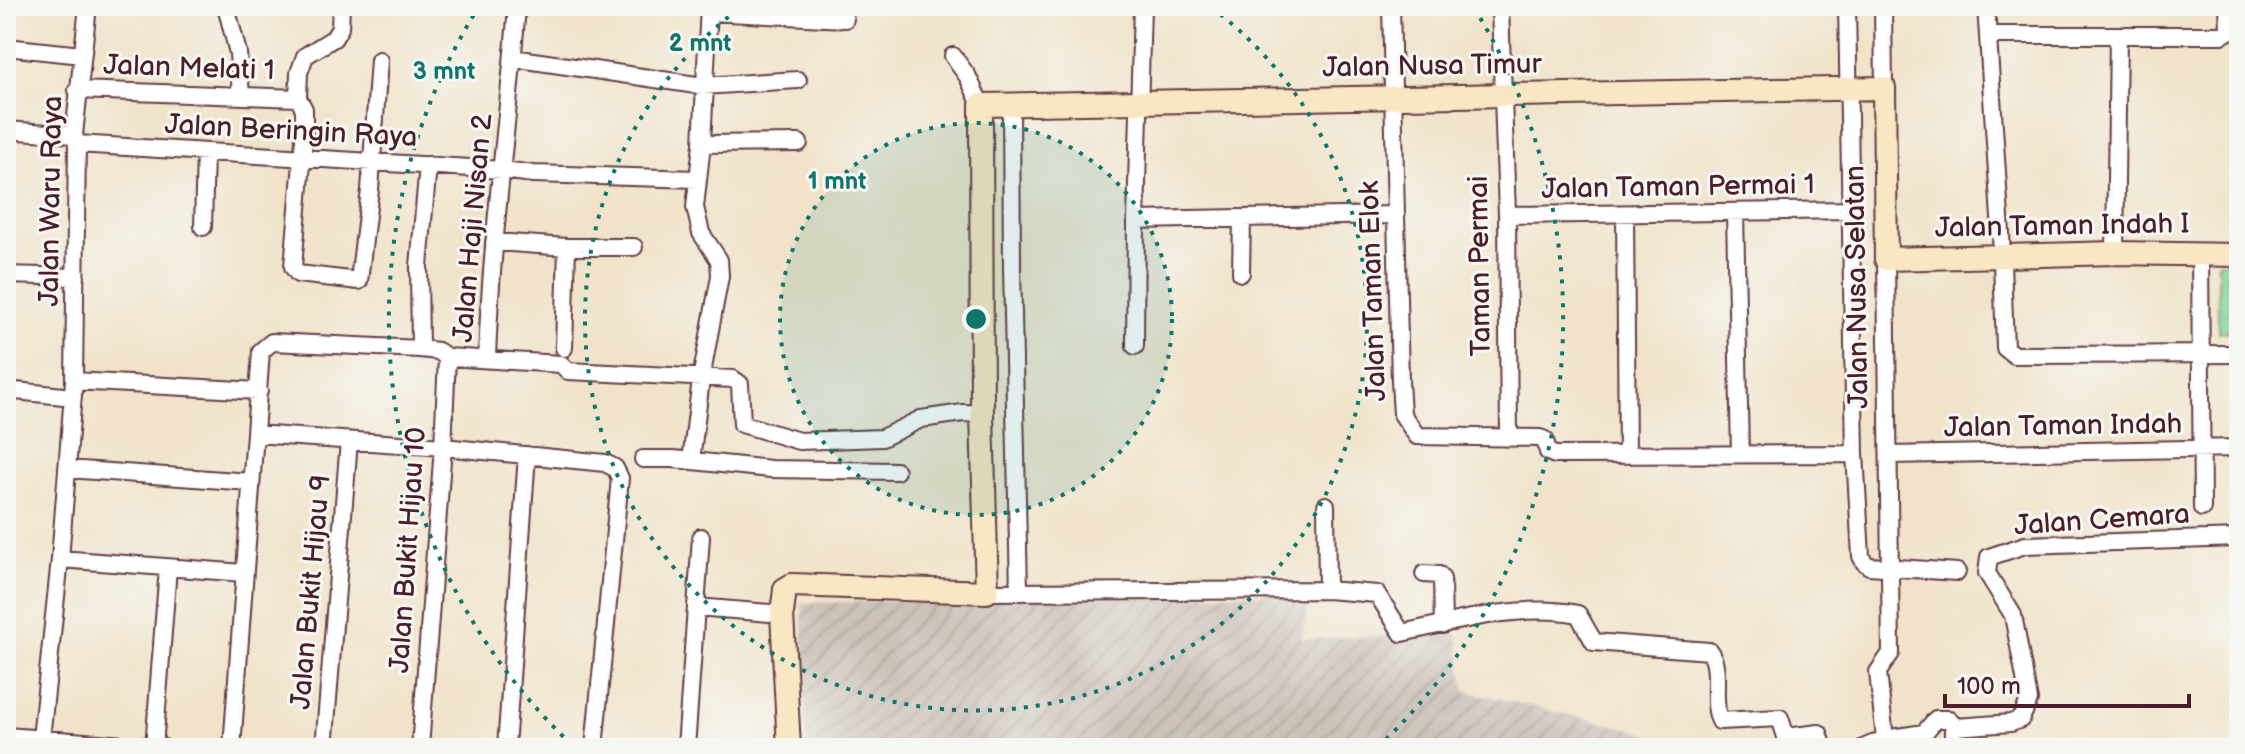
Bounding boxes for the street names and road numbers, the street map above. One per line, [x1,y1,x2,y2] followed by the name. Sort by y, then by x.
[1322,48,1543,84] street label: Jalan Nusa Timur
[103,49,275,87] street label: Jalan Melati 1
[33,95,69,307] street label: Jalan Waru Raya
[164,108,418,154] street label: Jalan Beringin Raya
[447,112,499,344] street label: Jalan Haji Nisan 2
[1838,165,1876,409] street label: Jalan Nusa Selatan
[1541,168,1815,206] street label: Jalan Taman Permai 1
[1462,175,1498,357] street label: Taman Permai
[1353,180,1393,402] street label: Jalan Taman Elok
[1934,207,2190,245] street label: Jalan Taman Indah I
[1944,407,2182,445] street label: Jalan Taman Indah
[383,426,433,674] street label: Jalan Bukit Hijau 10
[284,473,338,711] street label: Jalan Bukit Hijau 9
[2013,497,2191,543] street label: Jalan Cemara

